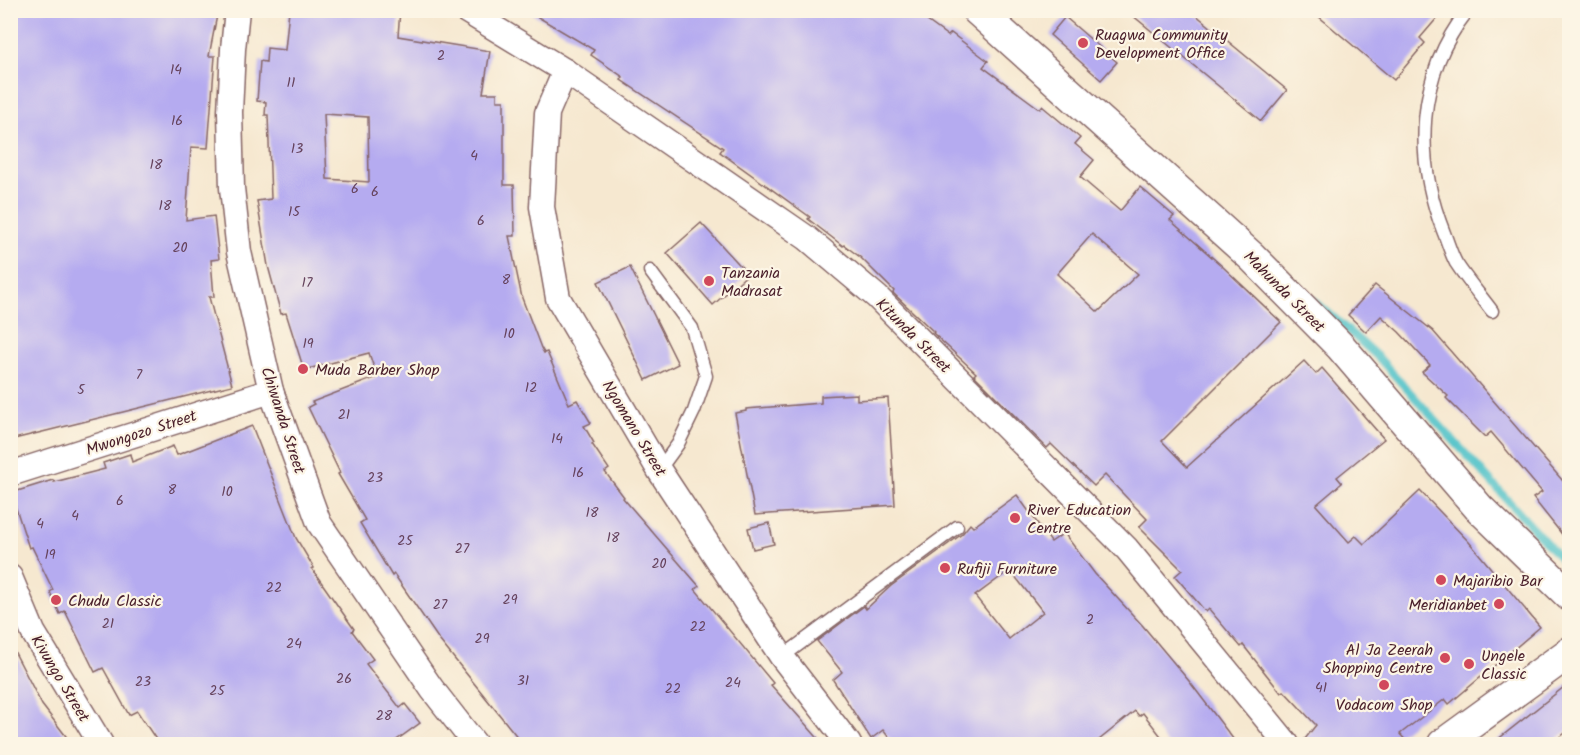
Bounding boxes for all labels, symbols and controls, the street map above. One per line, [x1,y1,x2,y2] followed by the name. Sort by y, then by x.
[1095,23,1228,66] place label: Ruagwa Community Development Office
[1076,36,1090,50] marker: Ruagwa Community Development Office
[437,45,445,67] house number: 2
[170,59,182,81] house number: 14
[287,72,295,94] house number: 11
[171,110,183,132] house number: 16
[291,138,303,160] house number: 13
[470,145,478,167] house number: 4
[150,154,163,176] house number: 18
[351,178,359,200] house number: 6
[371,181,379,203] house number: 6
[159,195,172,217] house number: 18
[288,201,301,223] house number: 15
[477,210,485,232] house number: 6
[172,237,188,259] house number: 20
[1237,245,1331,339] street label: Mahunda Street
[721,261,783,304] place label: Tanzania Madrasat
[502,269,511,291] house number: 8
[302,272,313,294] house number: 17
[702,274,716,288] marker: Tanzania Madrasat
[869,293,957,380] street label: Kitunda Street
[503,323,515,345] house number: 10
[302,333,314,355] house number: 19
[315,358,440,383] place label: Muda Barber Shop
[296,362,310,376] marker: Muda Barber Shop
[136,364,143,386] house number: 7
[253,364,312,478] street label: Chiwanda Street
[595,376,673,482] street label: Ngomano Street
[525,377,537,399] house number: 12
[77,379,86,401] house number: 5
[83,403,201,463] street label: Mwongozo Street
[338,404,350,426] house number: 21
[551,428,563,450] house number: 14
[572,462,584,484] house number: 16
[367,467,383,489] house number: 23
[168,479,177,501] house number: 8
[221,481,233,503] house number: 10
[116,490,124,512] house number: 6
[1027,498,1131,541] place label: River Education Centre
[586,502,599,524] house number: 18
[71,505,79,527] house number: 4
[1008,511,1022,525] marker: River Education Centre
[36,513,44,535] house number: 4
[607,527,620,549] house number: 18
[397,530,414,552] house number: 25
[455,538,470,560] house number: 27
[44,544,56,566] house number: 19
[651,553,667,575] house number: 20
[957,557,1057,582] place label: Rufiji Furniture
[938,561,952,575] marker: Rufiji Furniture
[1453,569,1544,594] place label: Majaribio Bar
[1434,573,1448,587] marker: Majaribio Bar
[266,577,282,599] house number: 22
[68,589,162,614] place label: Chudu Classic
[503,589,518,611] house number: 29
[49,593,63,607] marker: Chudu Classic
[1408,593,1488,618] place label: Meridianbet
[433,594,448,616] house number: 27
[1492,597,1506,611] marker: Meridianbet
[1086,609,1094,631] house number: 2
[102,613,114,635] house number: 21
[690,616,706,638] house number: 22
[475,628,490,650] house number: 29
[24,630,96,728] street label: Kivungo Street
[286,633,302,655] house number: 24
[1323,638,1433,681] place label: Al Ja Zeerah Shopping Centre
[1481,644,1527,687] place label: Ungele Classic
[1438,651,1452,665] marker: Al Ja Zeerah Shopping Centre
[1462,657,1476,671] marker: Ungele Classic
[336,668,352,690] house number: 26
[517,670,529,692] house number: 31
[135,671,151,693] house number: 23
[725,672,741,694] house number: 24
[1315,677,1327,699] house number: 41
[665,678,681,700] house number: 22
[1377,678,1391,692] marker: Vodacom Shop
[209,680,226,702] house number: 25
[1336,693,1433,718] place label: Vodacom Shop
[376,705,393,727] house number: 28

